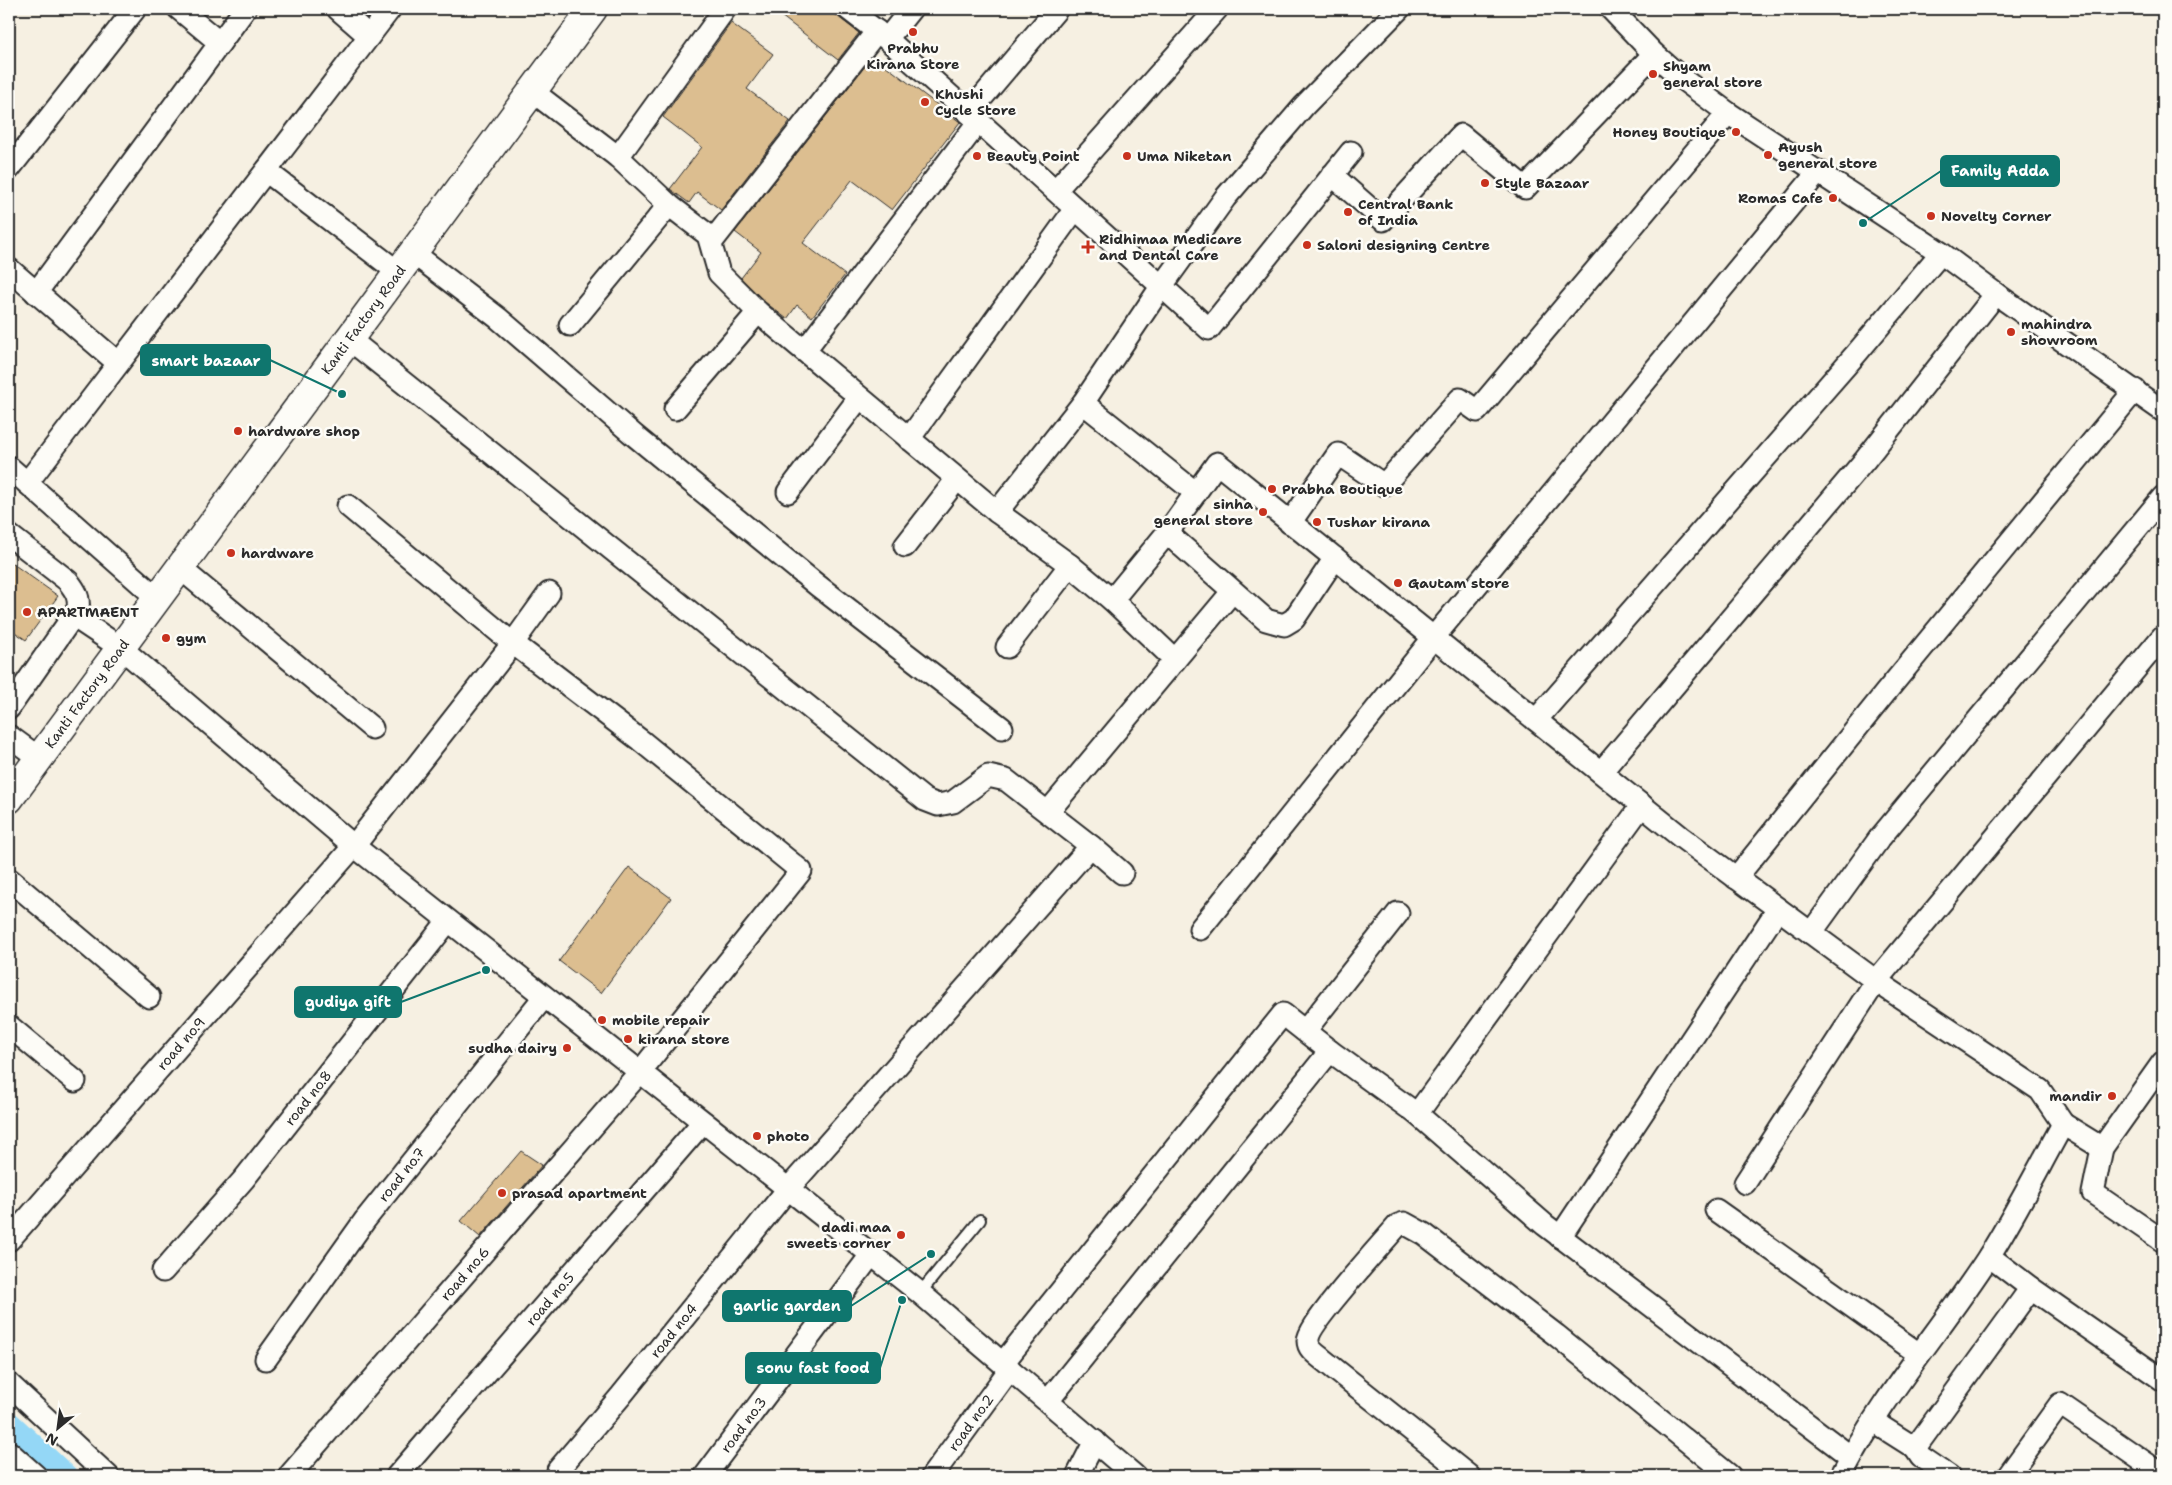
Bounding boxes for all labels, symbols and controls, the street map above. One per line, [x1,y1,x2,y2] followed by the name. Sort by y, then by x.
[907,26,919,38] marker: Prabhu Kirana Store
[867,39,959,73] place label: Prabhu Kirana Store
[1663,57,1762,91] place label: Shyam general store
[1647,68,1659,80] marker: Shyam general store
[935,85,1016,119] place label: Khushi Cycle Store
[919,96,931,108] marker: Khushi Cycle Store
[1613,123,1726,141] place label: Honey Boutique
[1730,126,1742,138] marker: Honey Boutique
[1778,138,1877,172] place label: Ayush general store
[987,147,1080,165] place label: Beauty Point
[1137,147,1231,165] place label: Uma Niketan
[1762,149,1774,161] marker: Ayush general store
[971,150,983,162] marker: Beauty Point
[1121,150,1133,162] marker: Uma Niketan
[1941,156,2059,186] callout: Family Adda
[1951,161,2050,181] text: Family Adda
[1495,174,1590,192] place label: Style Bazaar
[1479,177,1491,189] marker: Style Bazaar
[1738,189,1823,207] place label: Romas Cafe
[1827,192,1839,204] marker: Romas Cafe
[1358,195,1453,229] place label: Central Bank of India
[1342,206,1354,218] marker: Central Bank of India
[1941,207,2052,225] place label: Novelty Corner
[1925,210,1937,222] marker: Novelty Corner
[1099,230,1242,264] place label: Ridhimaa Medicare and Dental Care
[1317,236,1490,254] place label: Saloni designing Centre
[1301,239,1313,251] marker: Saloni designing Centre
[1081,240,1095,254] marker: Ridhimaa Medicare and Dental Care
[317,262,410,378] street label: Kanti Factory Road
[2021,315,2098,349] place label: mahindra showroom
[2005,326,2017,338] marker: mahindra showroom
[141,345,270,375] callout: smart bazaar
[151,351,261,371] text: smart bazaar
[248,422,360,440] place label: hardware shop
[232,425,244,437] marker: hardware shop
[1282,480,1403,498] place label: Prabha Boutique
[1266,483,1278,495] marker: Prabha Boutique
[1154,495,1253,529] place label: sinha general store
[1257,506,1269,518] marker: sinha general store
[1327,513,1431,531] place label: Tushar kirana
[1311,516,1323,528] marker: Tushar kirana
[241,544,314,562] place label: hardware
[225,547,237,559] marker: hardware
[1408,574,1509,592] place label: Gautam store
[1392,577,1404,589] marker: Gautam store
[37,603,139,621] place label: APARTMAENT
[21,606,33,618] marker: APARTMAENT
[176,629,207,647] place label: gym
[160,632,172,644] marker: gym
[41,635,133,752] street label: Kanti Factory Road
[295,987,401,1017] callout: gudiya gift
[305,992,391,1012] text: gudiya gift
[612,1011,710,1029] place label: mobile repair
[153,1013,209,1074] street label: road no.9
[596,1014,608,1026] marker: mobile repair
[638,1030,730,1048] place label: kirana store
[622,1033,634,1045] marker: kirana store
[468,1039,557,1057] place label: sudha dairy
[561,1042,573,1054] marker: sudha dairy
[281,1067,336,1129] street label: road no.8
[2049,1087,2102,1105] place label: mandir
[2106,1090,2118,1102] marker: mandir
[767,1127,809,1145] place label: photo
[751,1130,763,1142] marker: photo
[374,1144,429,1205] street label: road no.7
[512,1184,647,1202] place label: prasad apartment
[496,1187,508,1199] marker: prasad apartment
[787,1218,891,1252] place label: dadi maa sweets corner
[895,1229,907,1241] marker: dadi maa sweets corner
[436,1243,493,1304] street label: road no.6
[522,1269,578,1329] street label: road no.5
[723,1291,851,1321] callout: garlic garden
[733,1296,841,1316] text: garlic garden
[646,1300,701,1362] street label: road no.4
[746,1353,880,1383] callout: sonu fast food
[756,1358,870,1378] text: sonu fast food
[944,1391,998,1455] street label: road no.2
[717,1393,770,1457] street label: road no.3
[32,1402,82,1452] north arrow
[42,1429,61,1450] text: N

